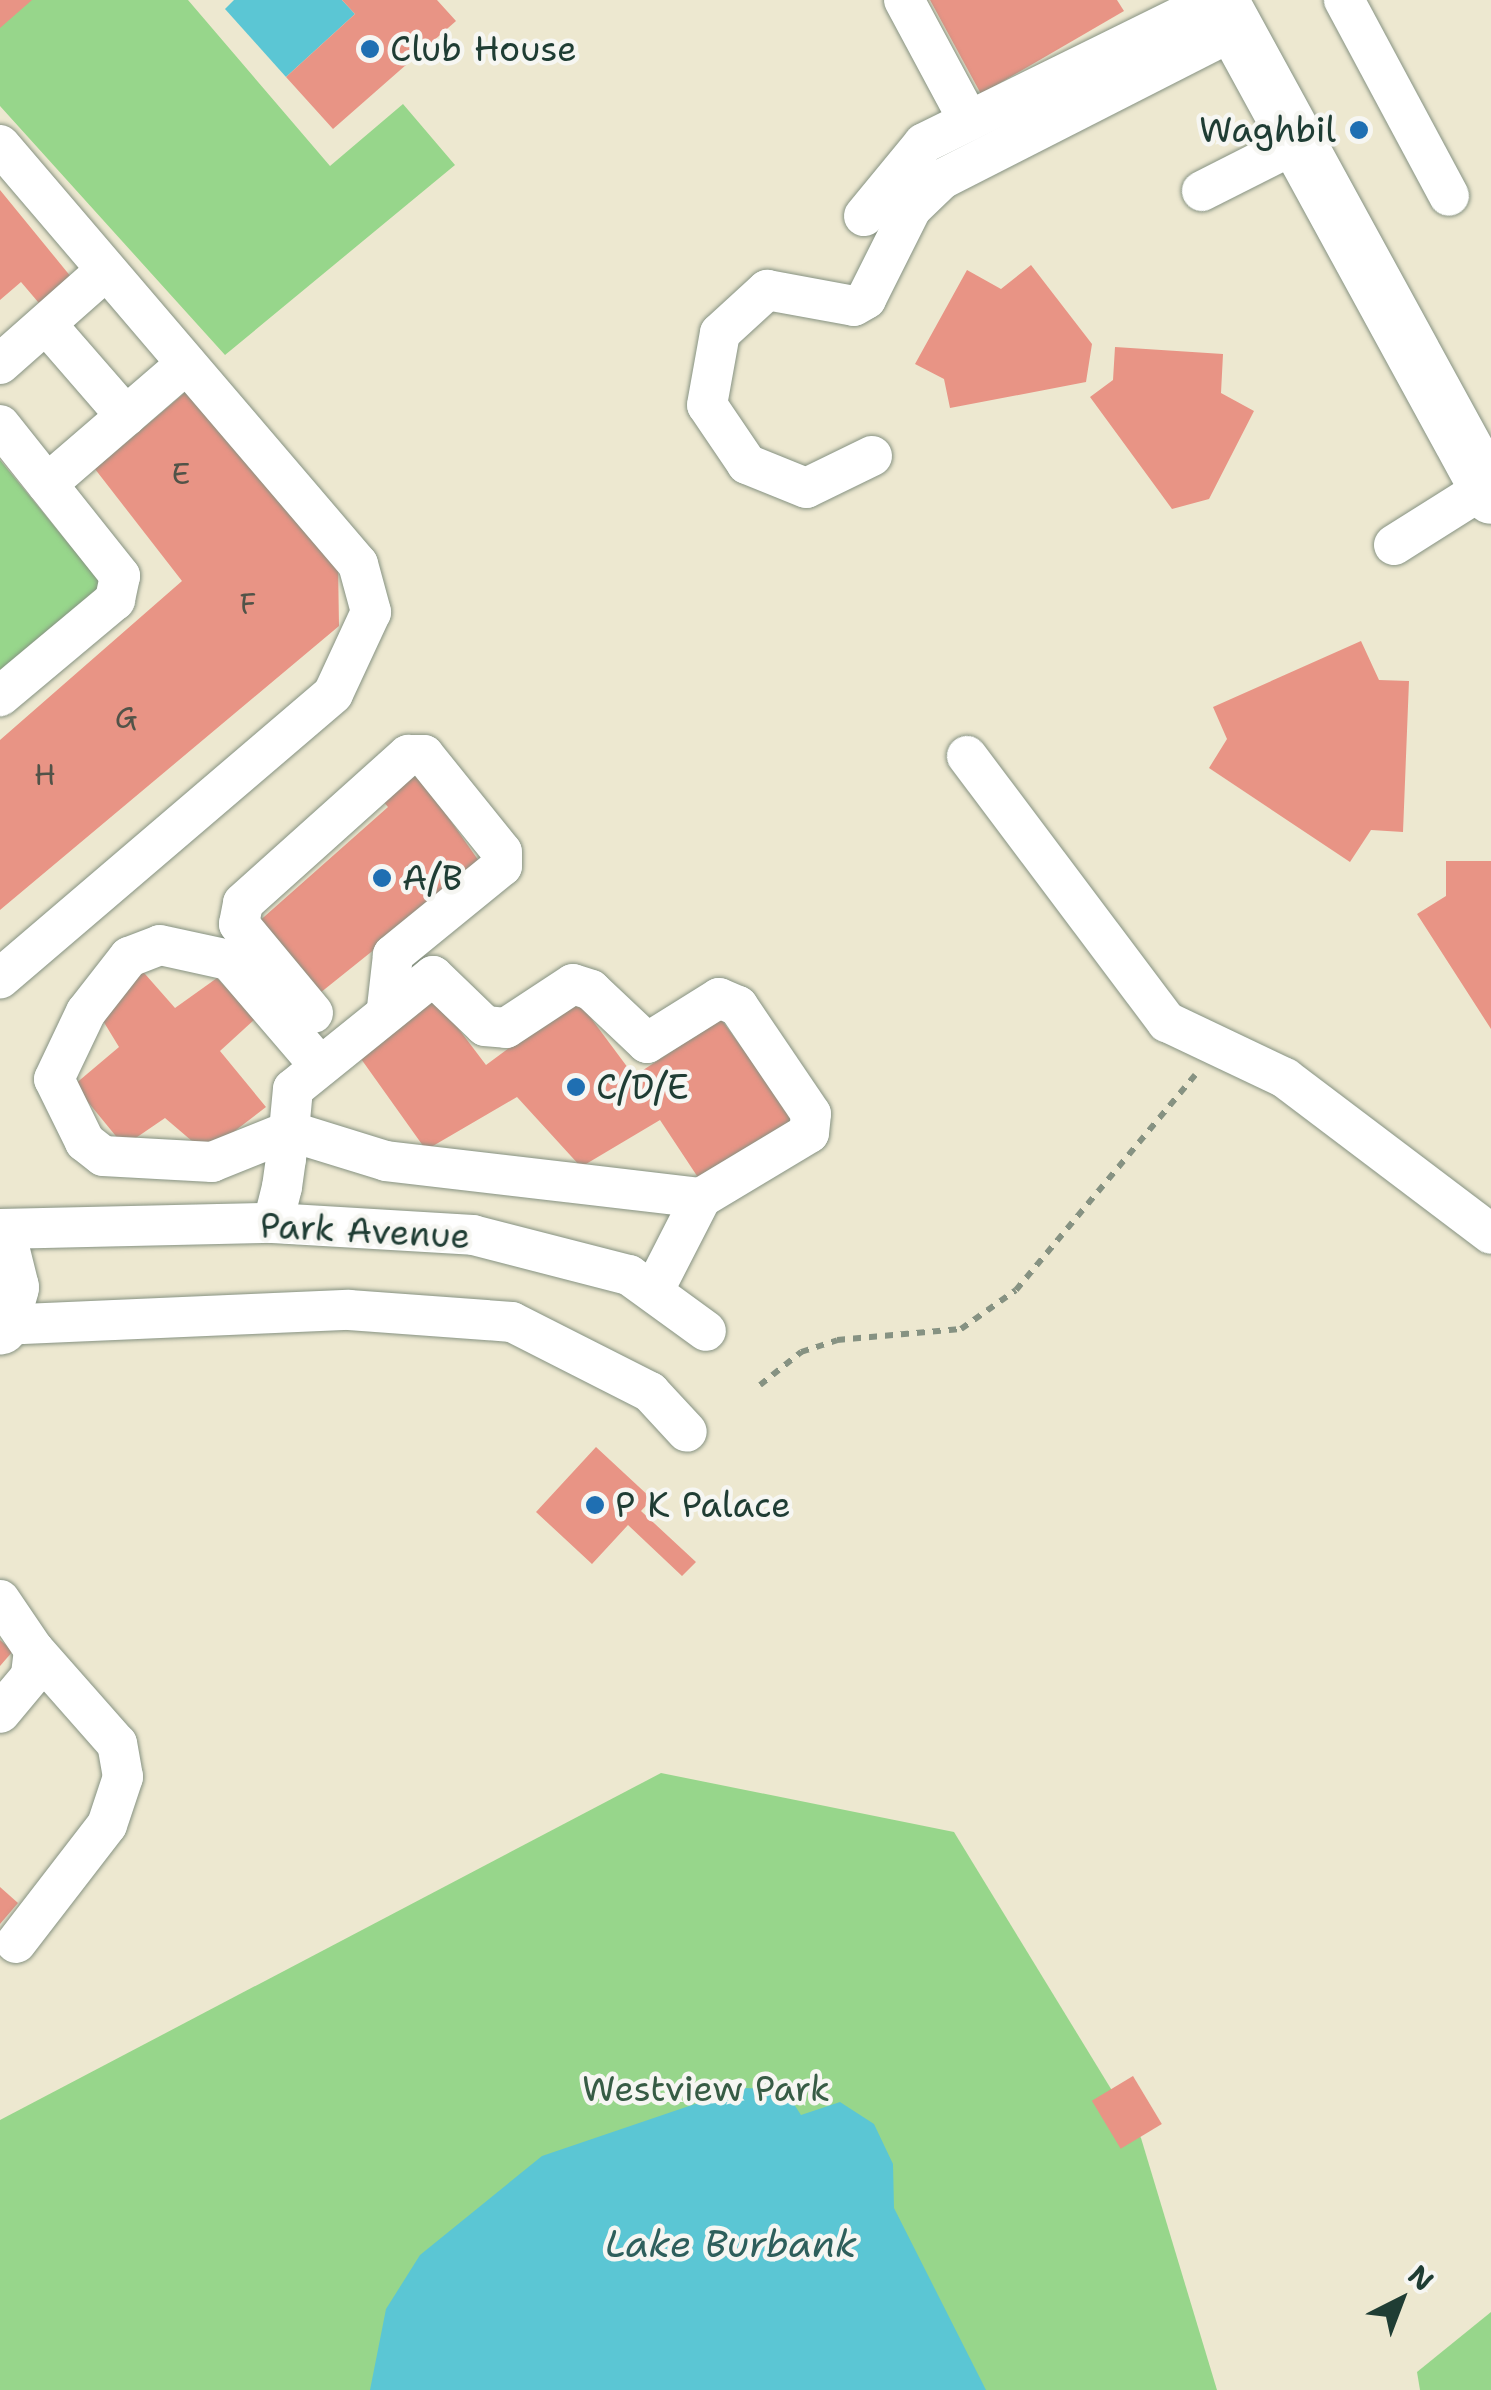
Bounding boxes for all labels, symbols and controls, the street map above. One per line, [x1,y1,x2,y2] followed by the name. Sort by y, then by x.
[390,28,577,70] place label: Club House
[359,38,381,60] marker: Club House
[1199,109,1336,151] place label: Waghbil
[1346,117,1372,143] marker: Waghbil
[172,456,190,492] house number: E
[240,586,256,622] house number: F
[115,700,137,736] house number: G
[34,757,56,793] house number: H
[402,857,463,899] place label: A/B
[371,867,393,889] marker: A/B
[596,1066,689,1108] place label: C/D/E
[565,1076,587,1098] marker: C/D/E
[259,1205,471,1257] street label: Park Avenue
[615,1484,791,1526] place label: P K Palace
[584,1494,606,1516] marker: P K Palace
[582,2068,830,2110] park label: Westview Park
[605,2221,857,2267] water label: Lake Burbank
[1351,2250,1451,2350] north arrow
[1400,2256,1442,2299] text: N

